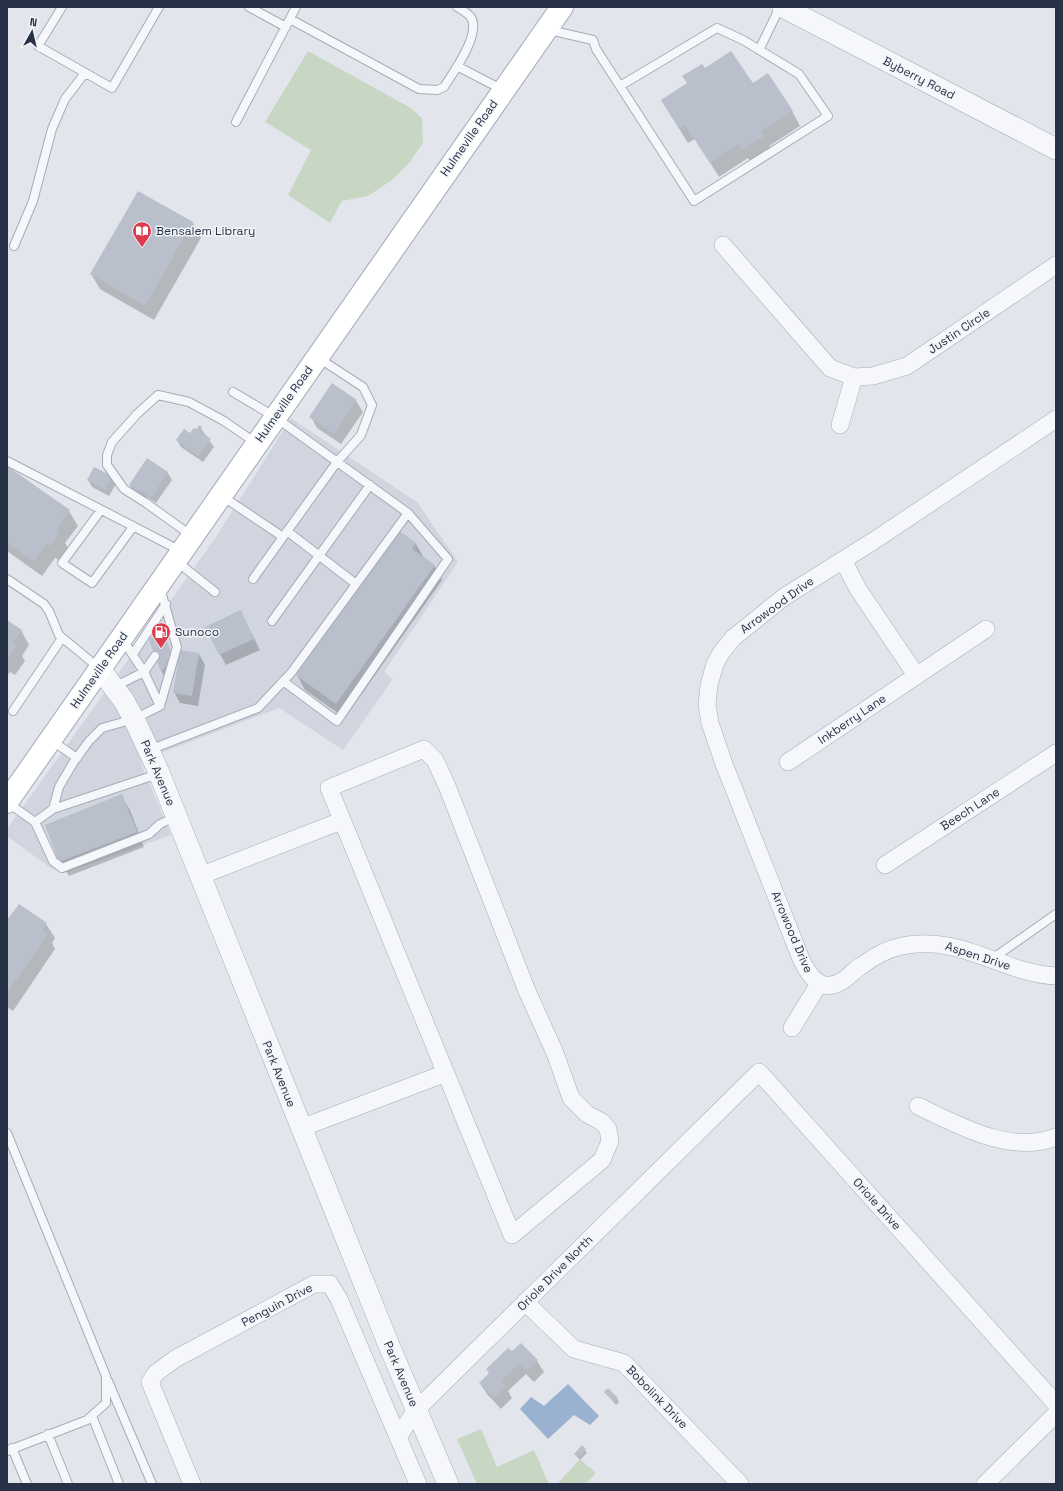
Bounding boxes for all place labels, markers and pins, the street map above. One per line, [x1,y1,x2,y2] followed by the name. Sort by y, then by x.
[131,220,153,248] library icon: Bensalem Library
[156,223,255,239] place label: Bensalem Library
[150,621,172,649] fuel station icon: Sunoco
[175,624,219,640] place label: Sunoco

